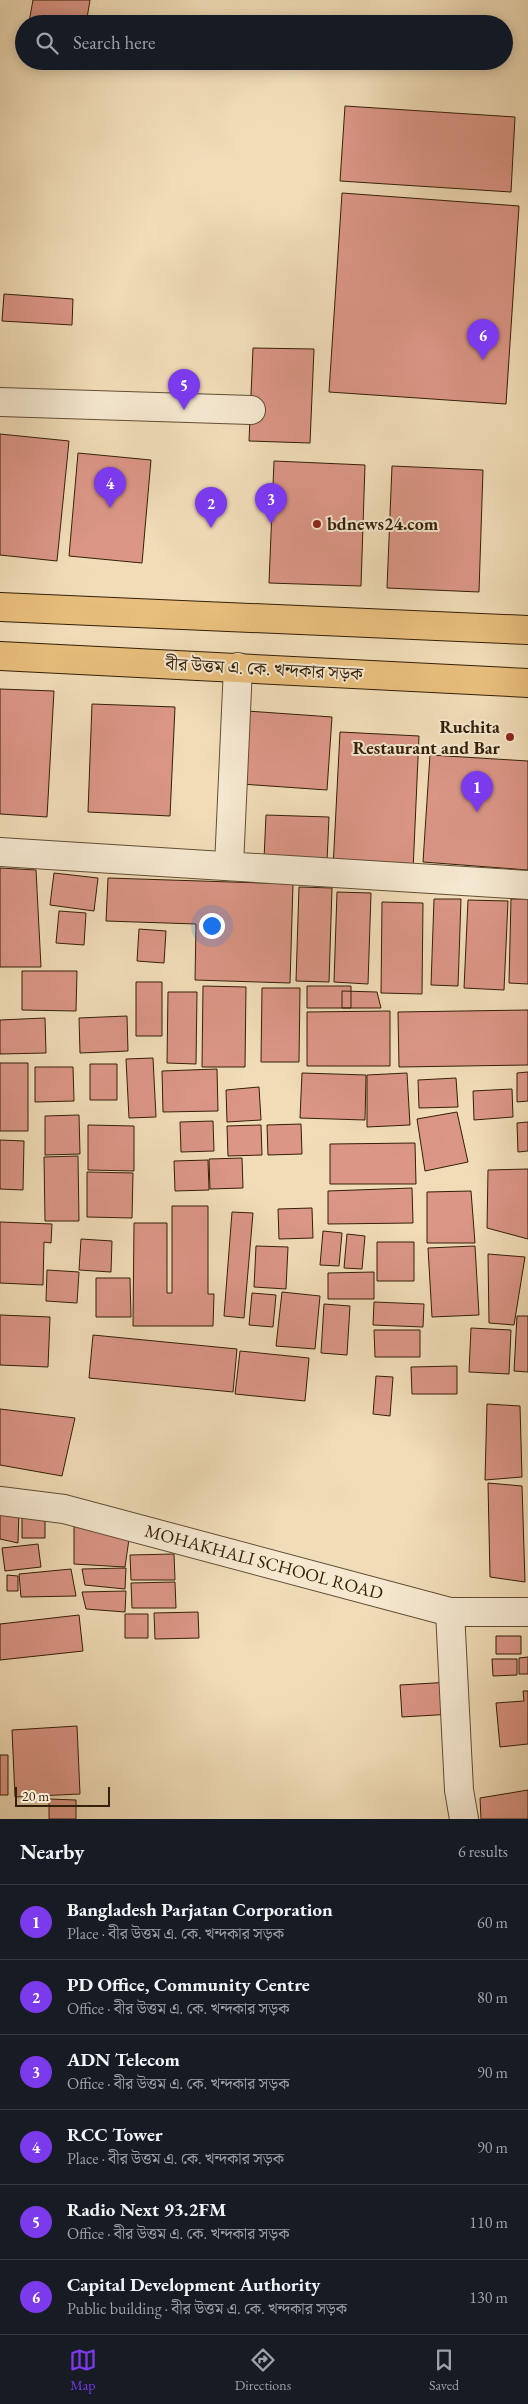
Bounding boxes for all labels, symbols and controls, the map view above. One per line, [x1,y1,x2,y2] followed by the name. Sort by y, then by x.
[15,15,513,70] search box
[33,29,61,57] icon: search
[73,30,155,55] text: Search here
[467,319,499,360] pin: 6
[168,369,200,410] pin: 5
[94,467,126,508] pin: 4
[255,483,287,524] pin: 3
[195,487,227,528] pin: 2
[327,512,439,535] place label: bdnews24.com
[311,518,323,530] marker: bdnews24.com
[164,652,365,685] street label: বীর উত্তম এ. কে. খন্দকার সড়ক
[353,715,501,759] place label: Ruchita Restaurant and Bar
[504,731,516,743] marker: Ruchita Restaurant and Bar
[461,771,493,812] pin: 1
[199,913,225,939] your location
[142,1519,386,1604] street label: MOHAKHALI SCHOOL ROAD
[15,1784,110,1807] scale bar
[22,1787,49,1805] text: 20 m
[20,1838,84,1865] text: Nearby
[458,1841,508,1862] text: 6 results
[67,1897,333,1922] text: Bangladesh Parjatan Corporation
[32,1912,40,1933] text: 1
[477,1912,508,1933] text: 60 m
[67,1923,284,1944] text: Place · বীর উত্তম এ. কে. খন্দকার সড়ক
[67,1972,310,1997] text: PD Office, Community Centre
[32,1987,40,2008] text: 2
[477,1987,508,2008] text: 80 m
[67,1998,289,2019] text: Office · বীর উত্তম এ. কে. খন্দকার সড়ক
[67,2047,180,2072] text: ADN Telecom
[32,2062,40,2083] text: 3
[477,2062,508,2083] text: 90 m
[67,2073,289,2094] text: Office · বীর উত্তম এ. কে. খন্দকার সড়ক
[67,2122,163,2147] text: RCC Tower
[32,2137,40,2158] text: 4
[477,2137,508,2158] text: 90 m
[67,2148,284,2169] text: Place · বীর উত্তম এ. কে. খন্দকার সড়ক
[67,2197,226,2222] text: Radio Next 93.2FM
[32,2212,40,2233] text: 5
[469,2212,508,2233] text: 110 m
[67,2223,289,2244] text: Office · বীর উত্তম এ. কে. খন্দকার সড়ক
[67,2272,320,2297] text: Capital Development Authority
[32,2287,40,2308] text: 6
[469,2287,508,2308] text: 130 m
[67,2298,347,2319] text: Public building · বীর উত্তম এ. কে. খন্দকার সড়ক
[69,2346,97,2394] tab: Map
[235,2346,291,2394] tab: Directions
[429,2346,459,2394] tab: Saved

